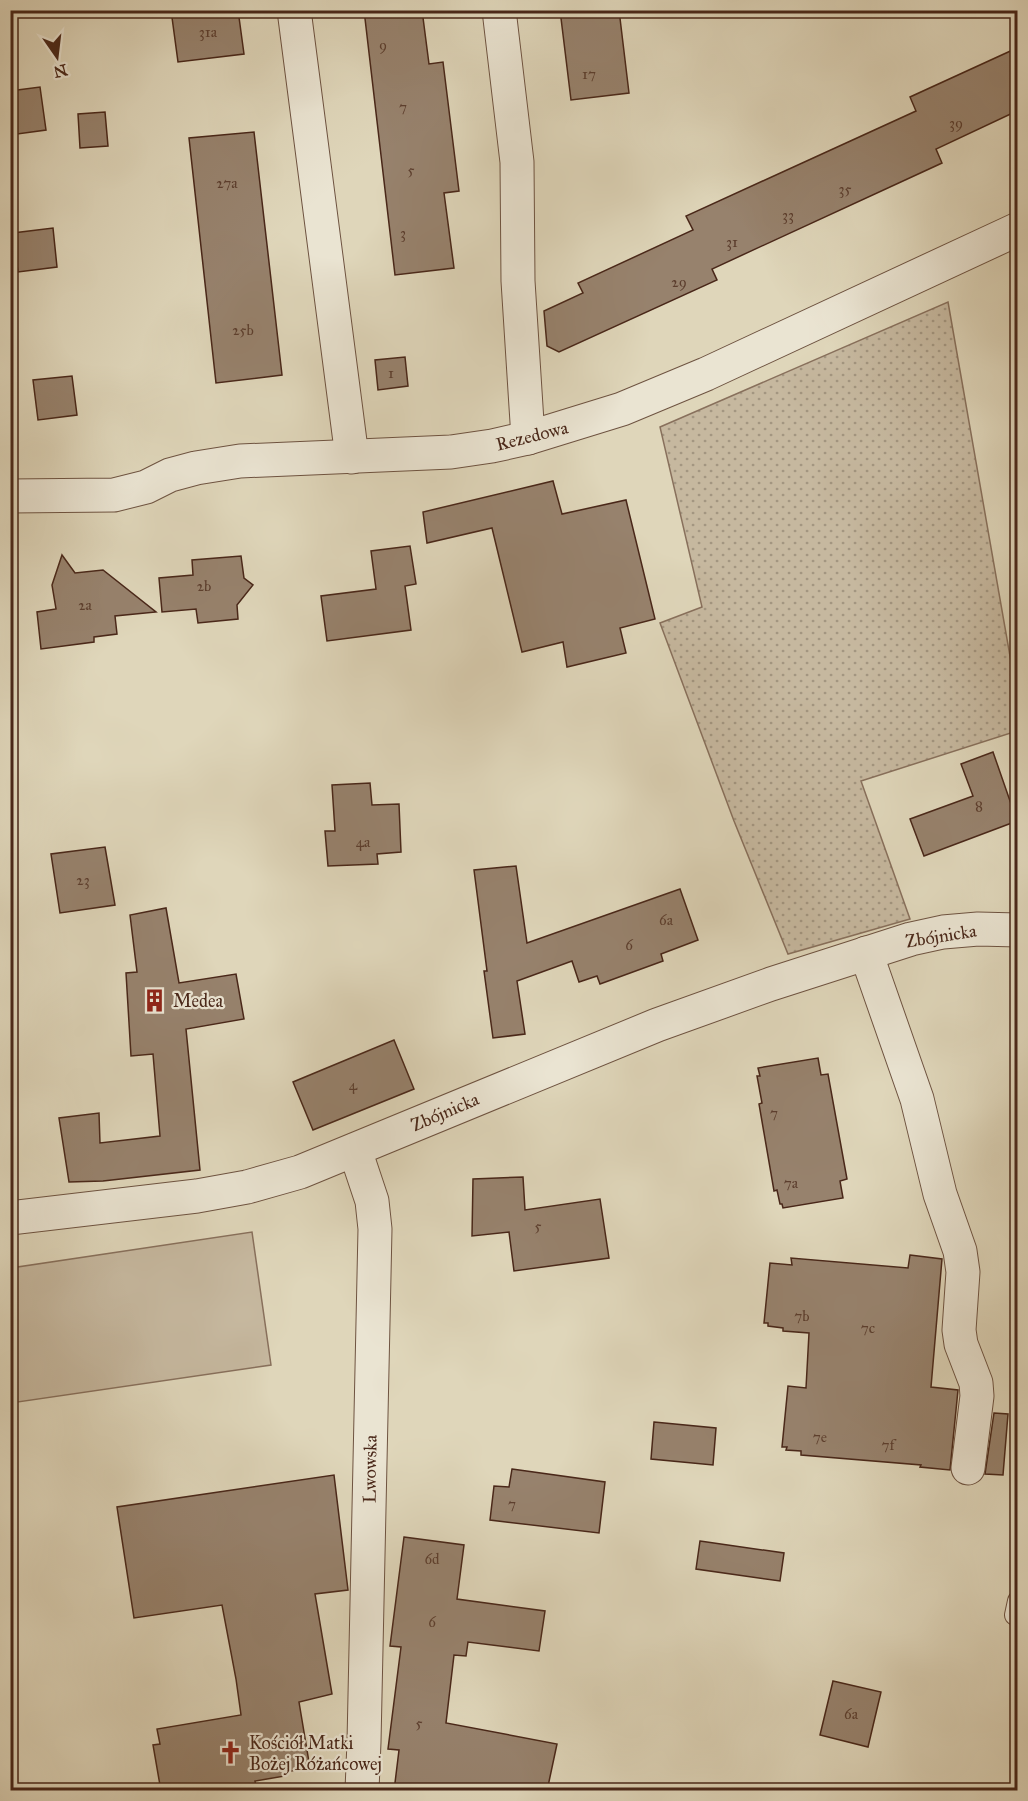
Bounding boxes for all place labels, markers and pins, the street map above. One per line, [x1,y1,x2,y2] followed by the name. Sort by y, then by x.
[142,988,168,1014] building icon: Medea
[173,990,223,1012] place label: Medea
[249,1732,382,1775] place label: Kościół Matki Bożej Różańcowej
[218,1740,244,1766] church icon: Kościół Matki Bożej Różańcowej

